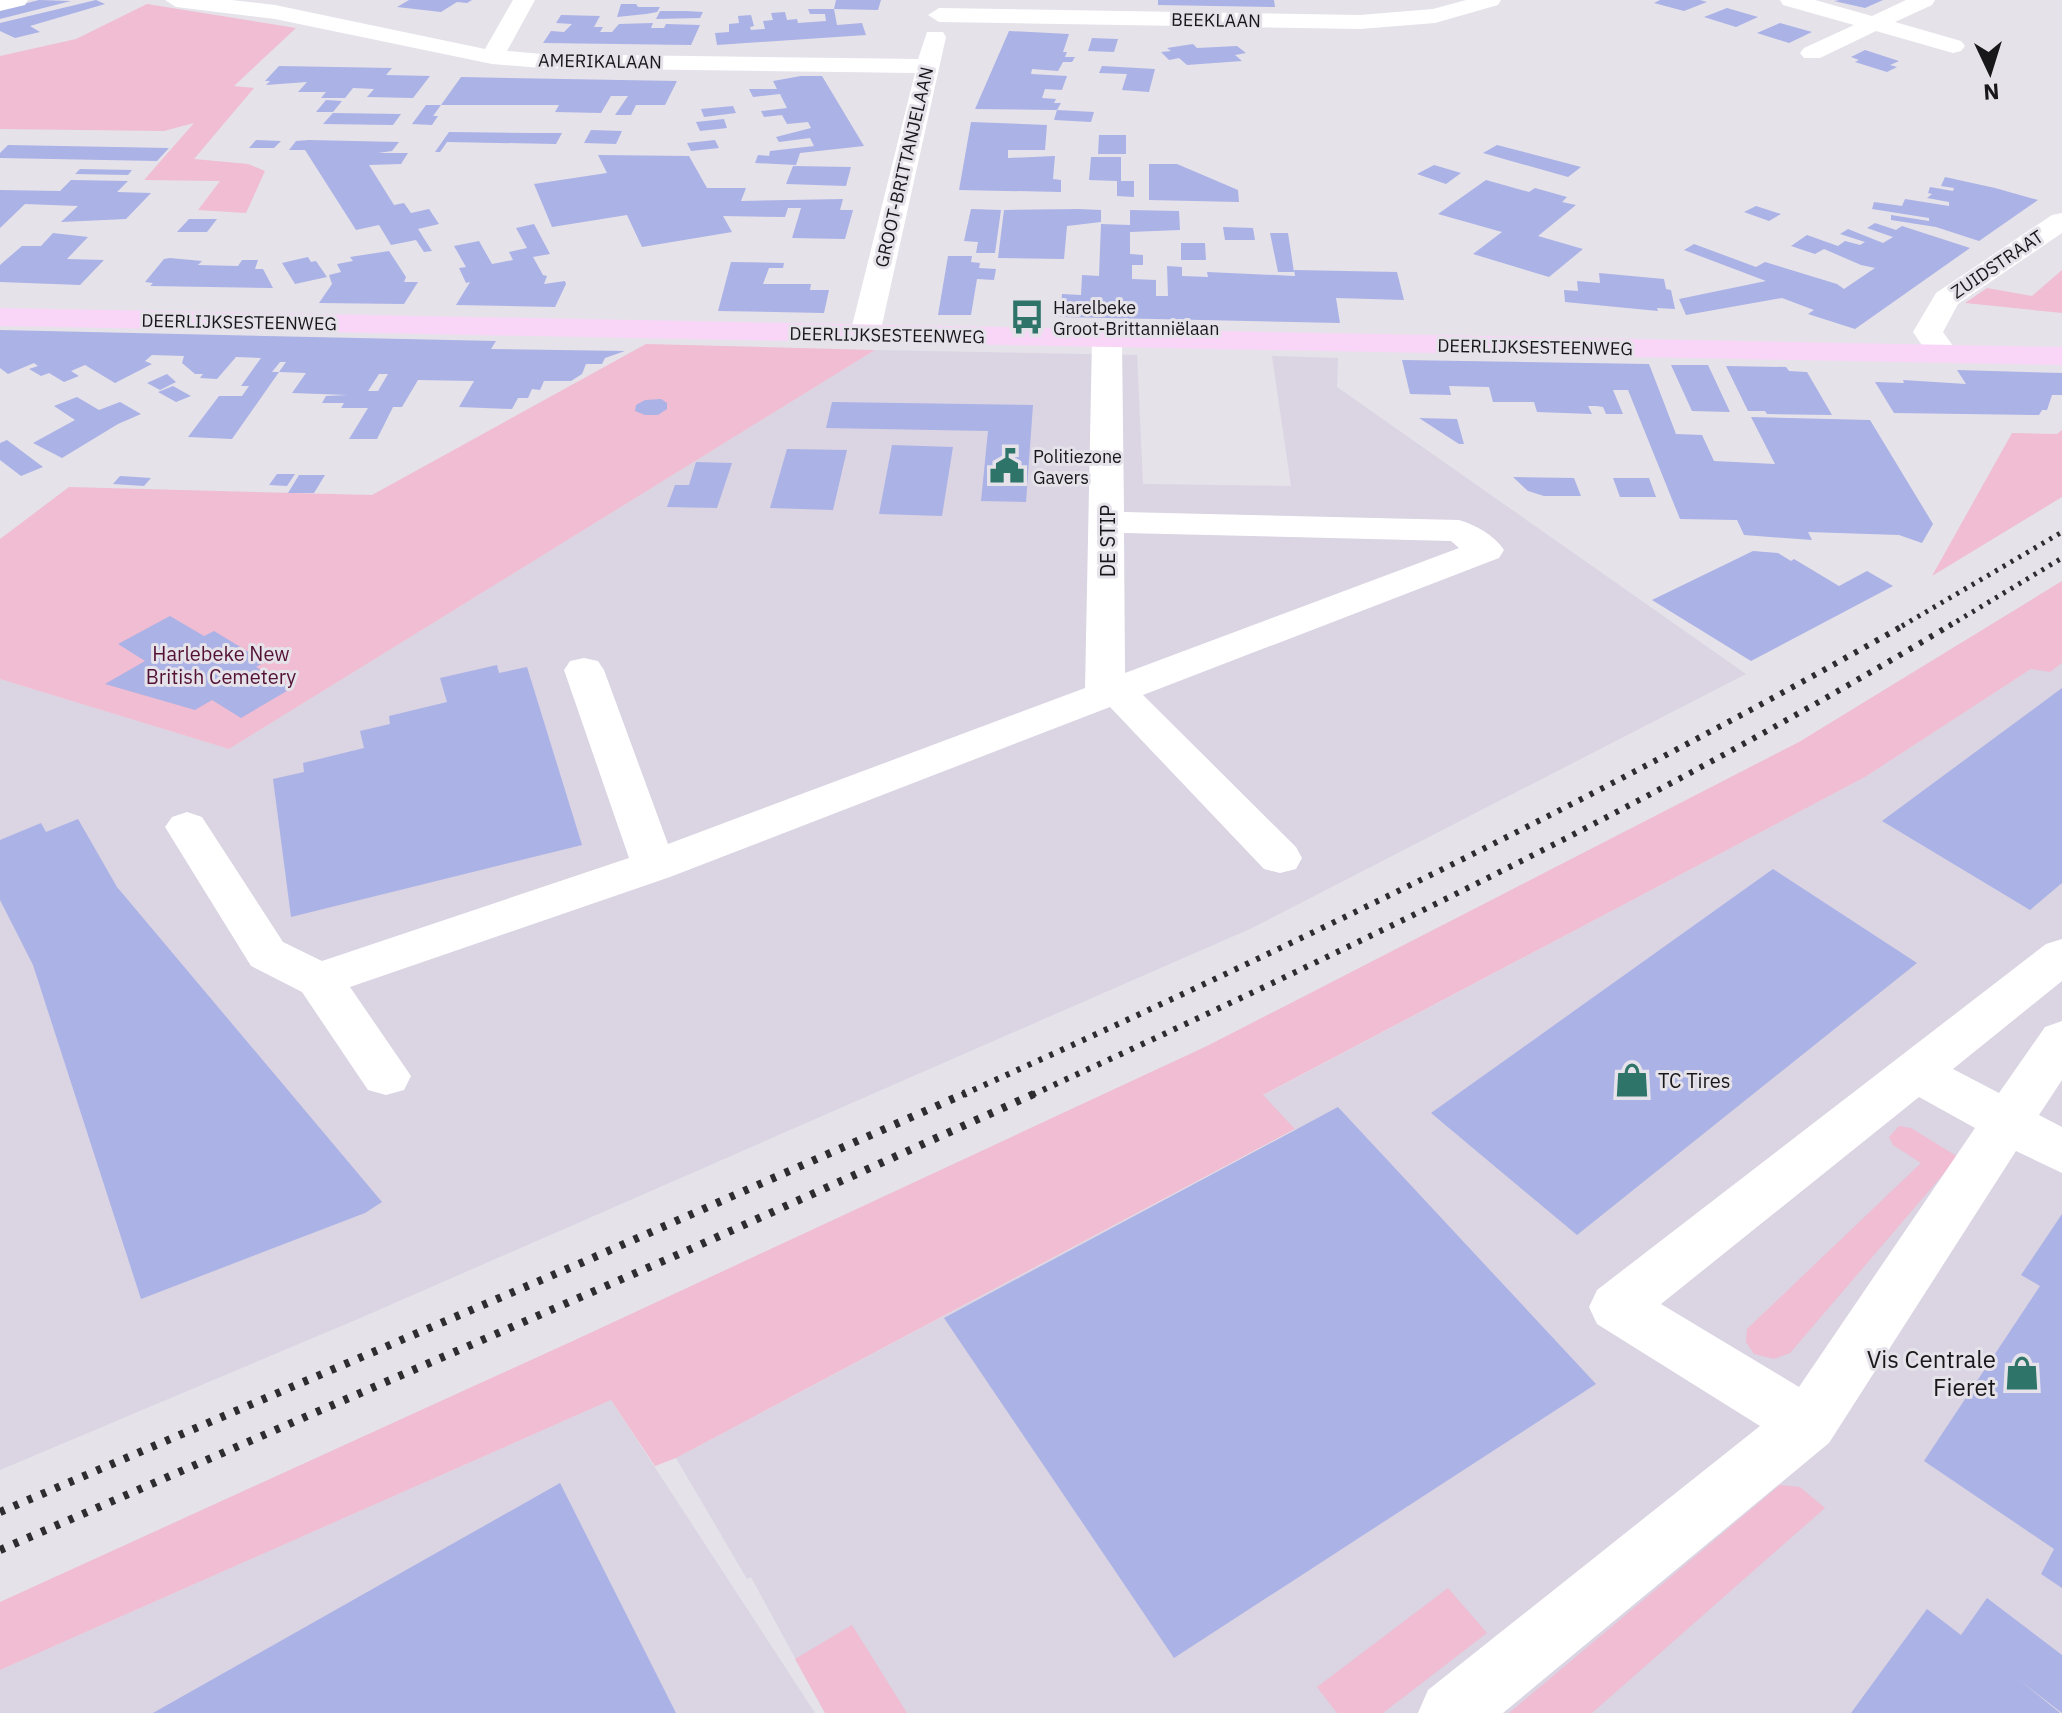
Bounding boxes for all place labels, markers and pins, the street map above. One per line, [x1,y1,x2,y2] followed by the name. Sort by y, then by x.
[1053,296,1219,340] place label: Harelbeke Groot-Brittanniëlaan
[1008,298,1046,336] bus stop icon: Harelbeke Groot-Brittanniëlaan
[1033,445,1122,489] place label: Politiezone Gavers
[988,447,1026,485] public building icon: Politiezone Gavers
[1613,1061,1651,1099] shop icon: TC Tires
[1658,1067,1731,1094] place label: TC Tires
[1867,1343,1996,1403] place label: Vis Centrale Fieret
[2003,1354,2041,1392] shop icon: Vis Centrale Fieret

